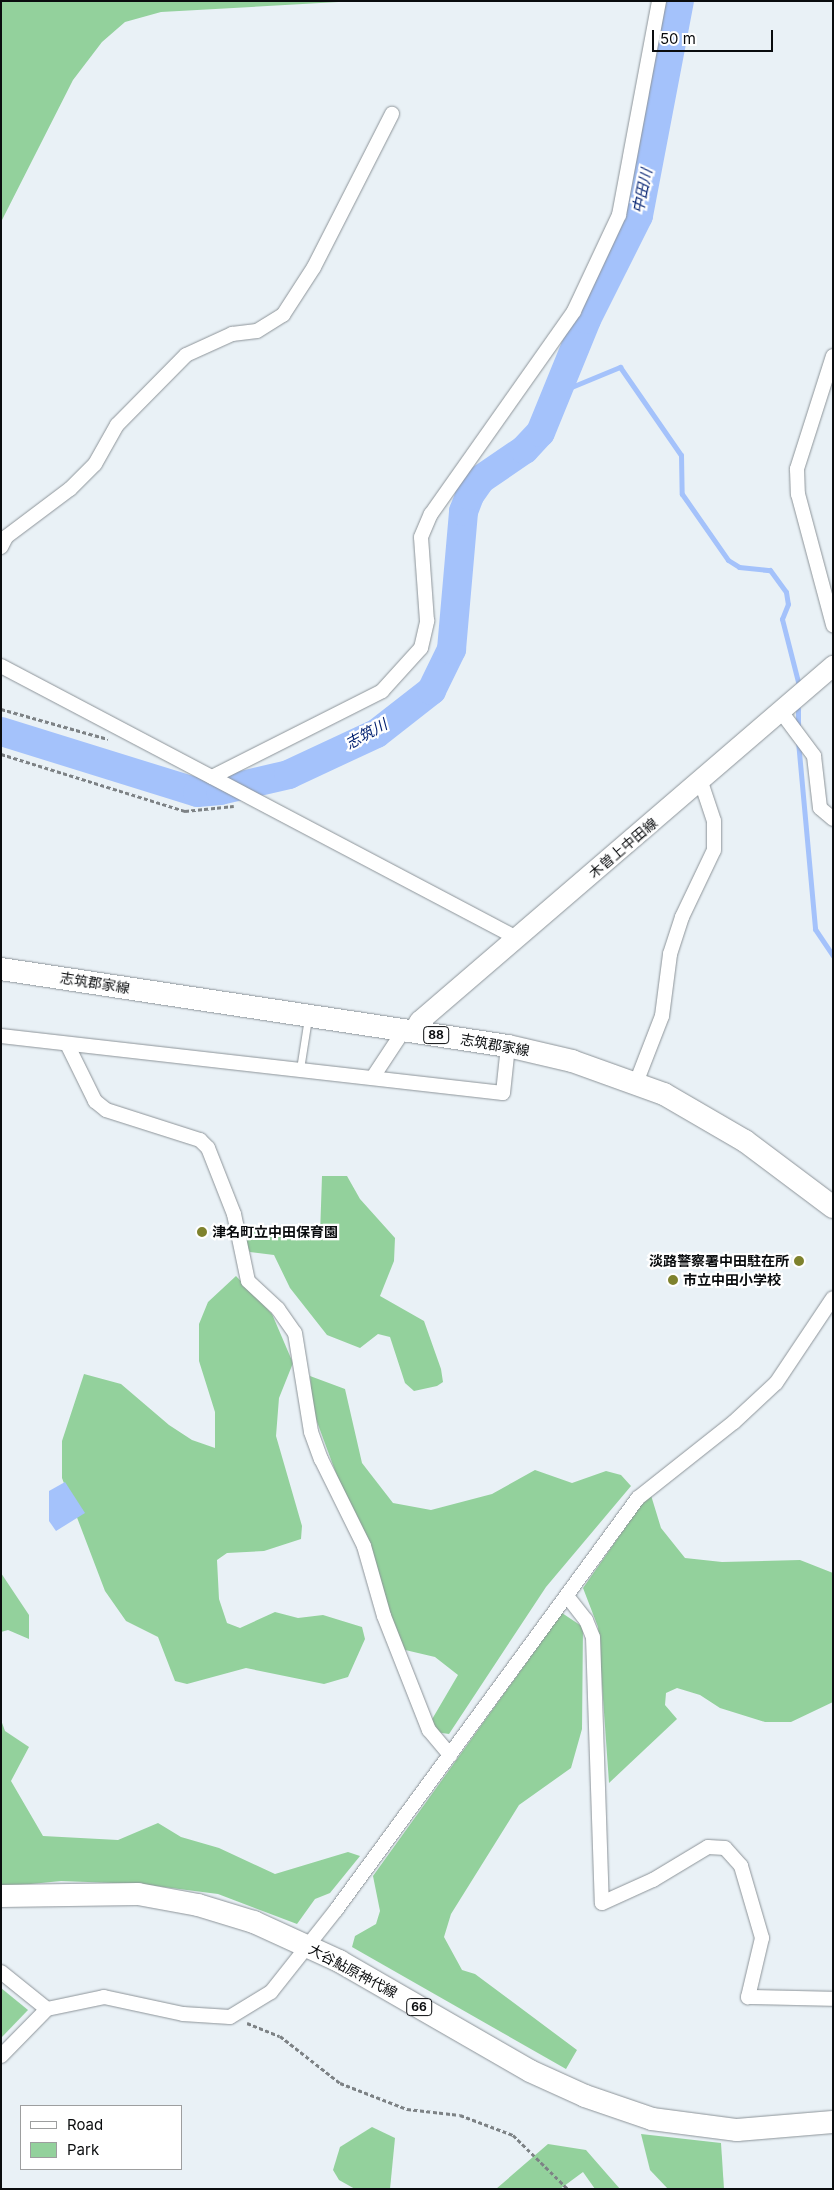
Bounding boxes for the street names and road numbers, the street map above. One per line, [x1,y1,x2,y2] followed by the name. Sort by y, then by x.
[585,815,661,881] street label: 木曽上中田線
[59,969,131,997] street label: 志筑郡家線
[422,1026,450,1044] road number: 88
[459,1031,531,1059] street label: 志筑郡家線
[306,1941,400,2001] street label: 大谷鮎原神代線
[405,1998,433,2016] road number: 66

